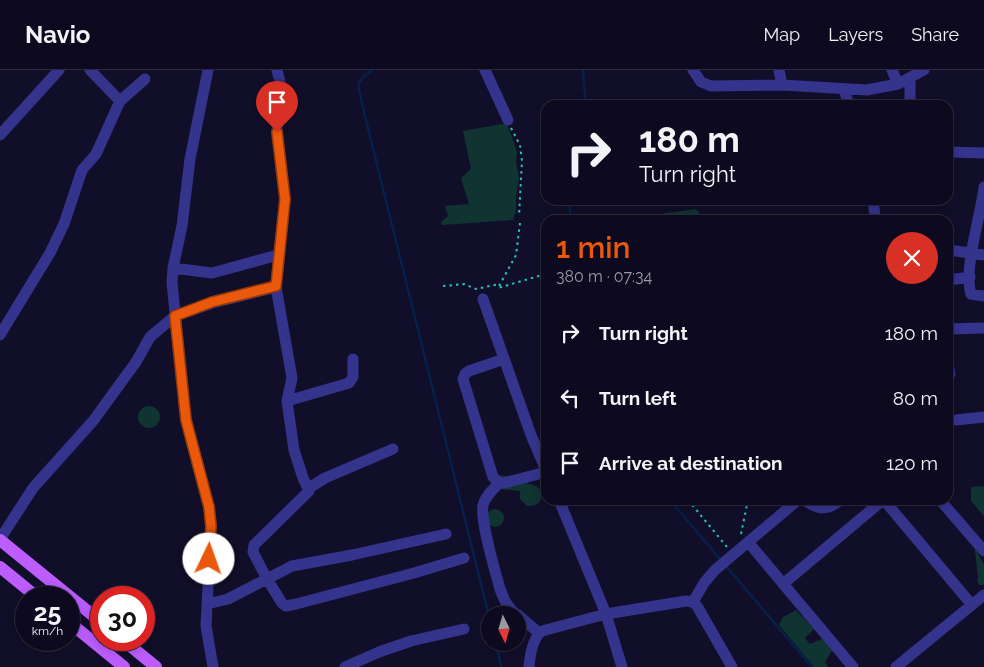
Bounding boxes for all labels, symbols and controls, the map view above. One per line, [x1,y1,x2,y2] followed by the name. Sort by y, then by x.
[25,20,90,49] text: Navio
[764,24,800,45] text: Map
[828,24,883,45] text: Layers
[911,24,959,45] text: Share
[256,81,298,132] pin
[263,88,291,116] icon: arrive
[639,119,740,160] text: 180 m
[556,120,621,185] icon: right
[639,161,736,187] text: Turn right
[556,230,631,265] text: 1 min
[886,232,938,284] button: close
[556,267,652,286] text: 380 m · 07:34
[556,319,584,347] icon: right
[599,322,688,344] text: Turn right
[885,322,938,344] text: 180 m
[556,384,584,412] icon: left
[599,387,676,409] text: Turn left
[893,387,938,409] text: 80 m
[556,449,584,477] icon: arrive
[599,452,783,474] text: Arrive at destination
[886,452,938,474] text: 120 m
[182,532,234,584] position arrow
[90,586,155,651] speed limit sign: 30
[34,597,61,627] text: 25
[481,606,526,651] north arrow
[481,606,526,651] map controls
[32,624,63,638] text: km/h

